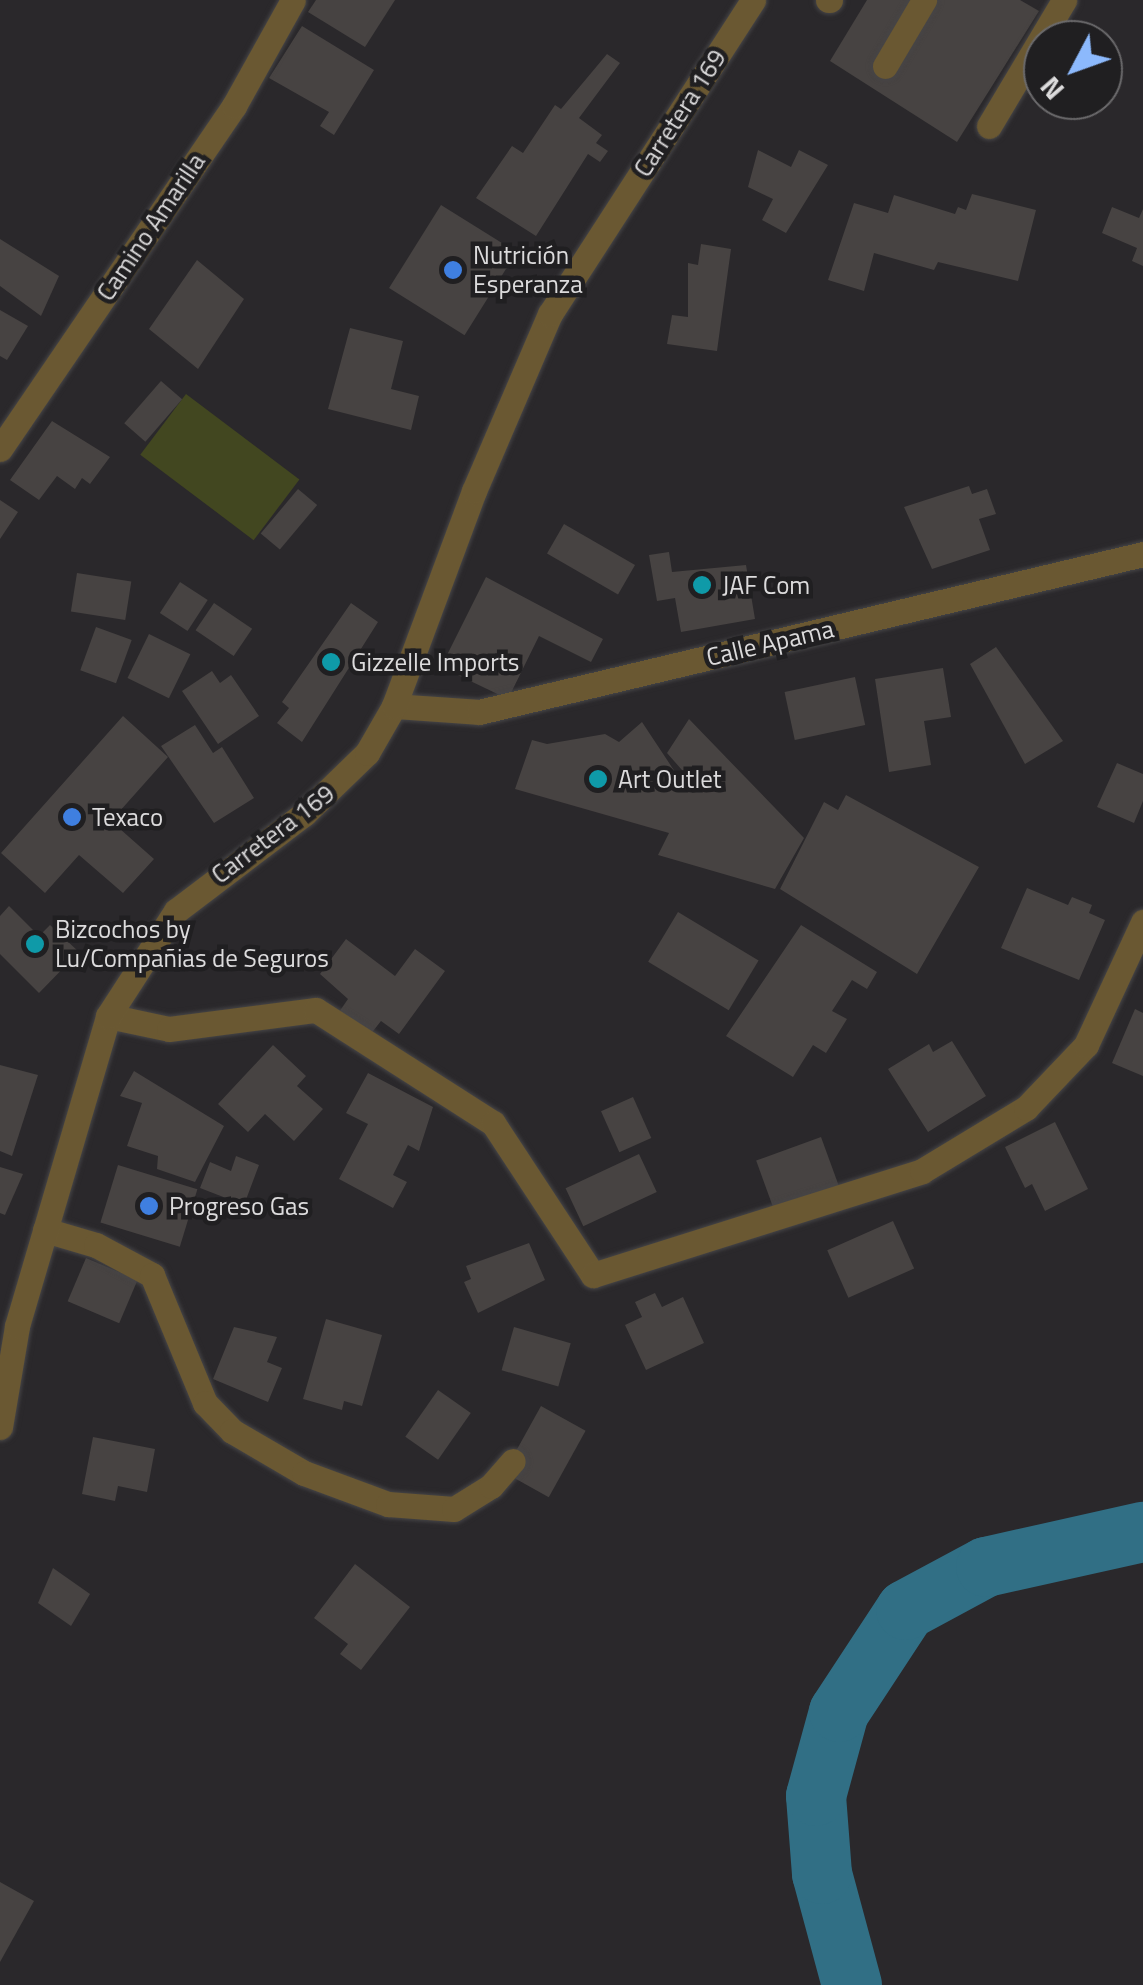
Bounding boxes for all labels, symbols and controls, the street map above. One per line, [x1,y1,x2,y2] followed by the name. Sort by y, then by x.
[1023,20,1123,120] north arrow
[628,44,732,182] street label: Carretera 169
[1029,67,1074,110] text: N
[91,148,211,306] street label: Camino Amarilla
[473,241,583,300] place label: Nutrición Esperanza
[442,259,464,281] marker: Nutrición Esperanza
[722,570,810,600] place label: JAF Com
[691,574,713,596] marker: JAF Com
[703,614,837,672] street label: Calle Apama
[351,647,519,677] place label: Gizzelle Imports
[320,651,342,673] marker: Gizzelle Imports
[618,764,721,794] place label: Art Outlet
[587,768,609,790] marker: Art Outlet
[206,778,340,890] street label: Carretera 169
[92,802,163,832] place label: Texaco
[61,806,83,828] marker: Texaco
[55,915,329,974] place label: Bizcochos by Lu/Compañias de Seguros
[24,933,46,955] marker: Bizcochos by Lu/Compañias de Seguros
[169,1191,309,1221] place label: Progreso Gas
[138,1195,160,1217] marker: Progreso Gas

